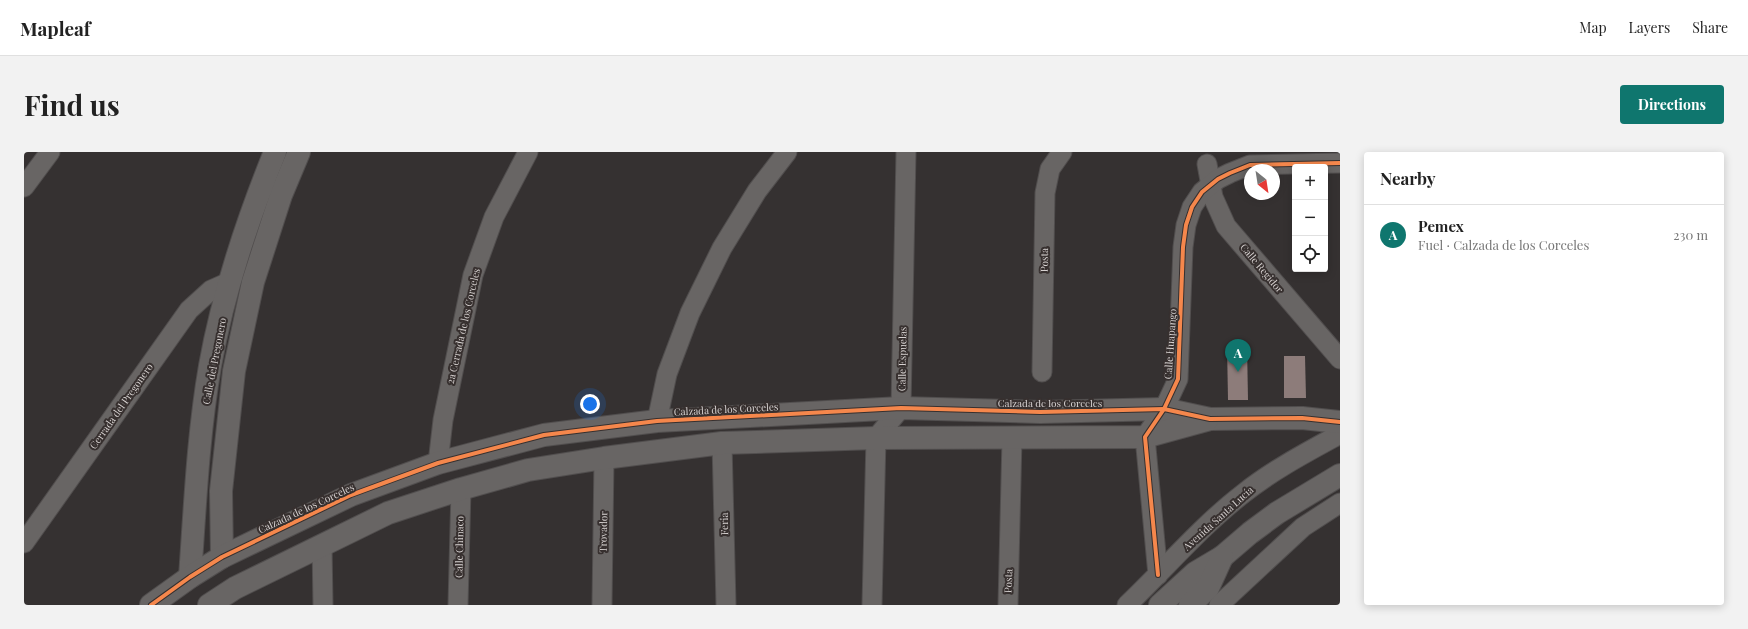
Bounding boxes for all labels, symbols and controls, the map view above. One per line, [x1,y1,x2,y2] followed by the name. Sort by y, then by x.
[20,15,91,41] text: Mapleaf
[1579,18,1607,37] text: Map
[1629,18,1670,37] text: Layers
[1692,18,1728,37] text: Share
[1620,85,1724,124] button: Directions
[24,86,120,123] text: Find us
[1244,164,1280,200] north arrow
[1292,164,1328,272] map controls
[1292,164,1328,200] button: +
[1380,167,1435,189] text: Nearby
[1292,200,1328,236] button: −
[1418,216,1464,236] text: Pemex
[1389,226,1397,243] text: A
[1673,226,1708,243] text: 230 m
[1292,236,1328,272] button: locate
[1418,236,1589,253] text: Fuel · Calzada de los Corceles
[1237,240,1287,296] street label: Calle Regidor
[1037,248,1051,272] street label: Posta
[443,267,483,385] street label: 2a Cerrada de los Corceles
[1161,308,1179,380] street label: Calle Huapango
[199,316,229,405] street label: Calle del Pregonero
[894,327,910,391] street label: Calle Espuelas
[1225,339,1251,372] pin: A
[86,360,156,452] street label: Cerrada del Pregonero
[580,394,600,414] your location
[998,396,1102,410] street label: Calzada de los Corceles
[673,399,779,419] street label: Calzada de los Corceles
[256,480,356,536] street label: Calzada de los Corceles
[1179,483,1256,554] street label: Avenida Santa Lucía
[596,511,610,553] street label: Trovador
[717,512,731,536] street label: Feria
[451,515,467,578] street label: Calle Chinaco
[1001,569,1015,593] street label: Posta

